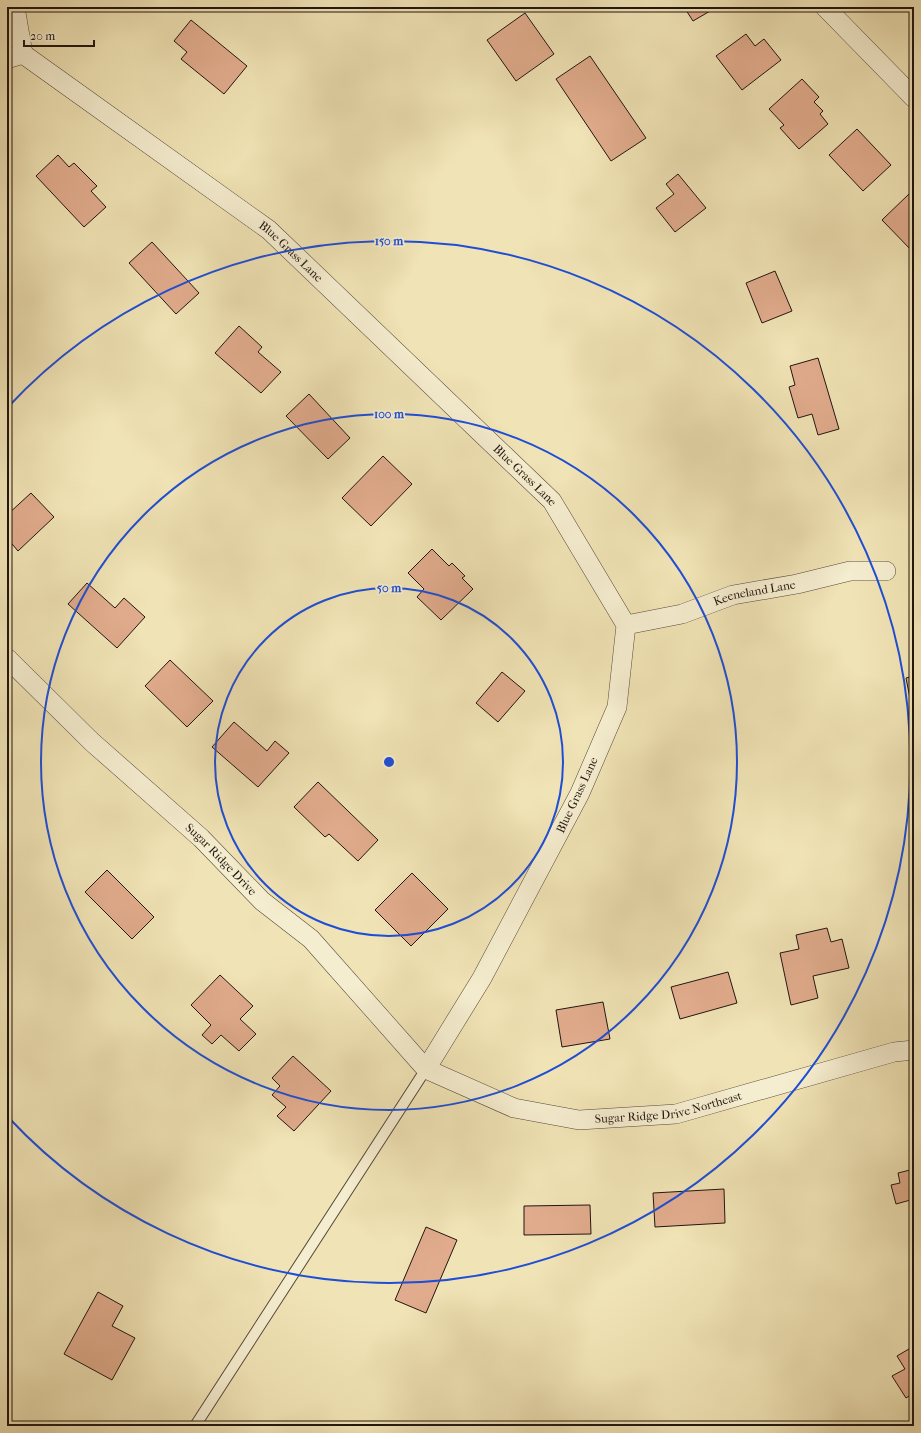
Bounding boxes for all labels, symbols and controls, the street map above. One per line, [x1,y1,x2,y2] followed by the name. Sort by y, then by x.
[24,22,94,48] scale bar
[30,29,55,43] text: 20 m
[256,218,326,285] street label: Blue Grass Lane
[375,234,404,248] text: 150 m
[374,407,405,421] text: 100 m
[490,442,560,508] street label: Blue Grass Lane
[711,577,797,609] street label: Keeneland Lane
[377,581,402,595] text: 50 m
[382,755,396,769] centre of rings
[553,755,601,835] street label: Blue Grass Lane
[182,820,260,898] street label: Sugar Ridge Drive
[594,1088,744,1126] street label: Sugar Ridge Drive Northeast

